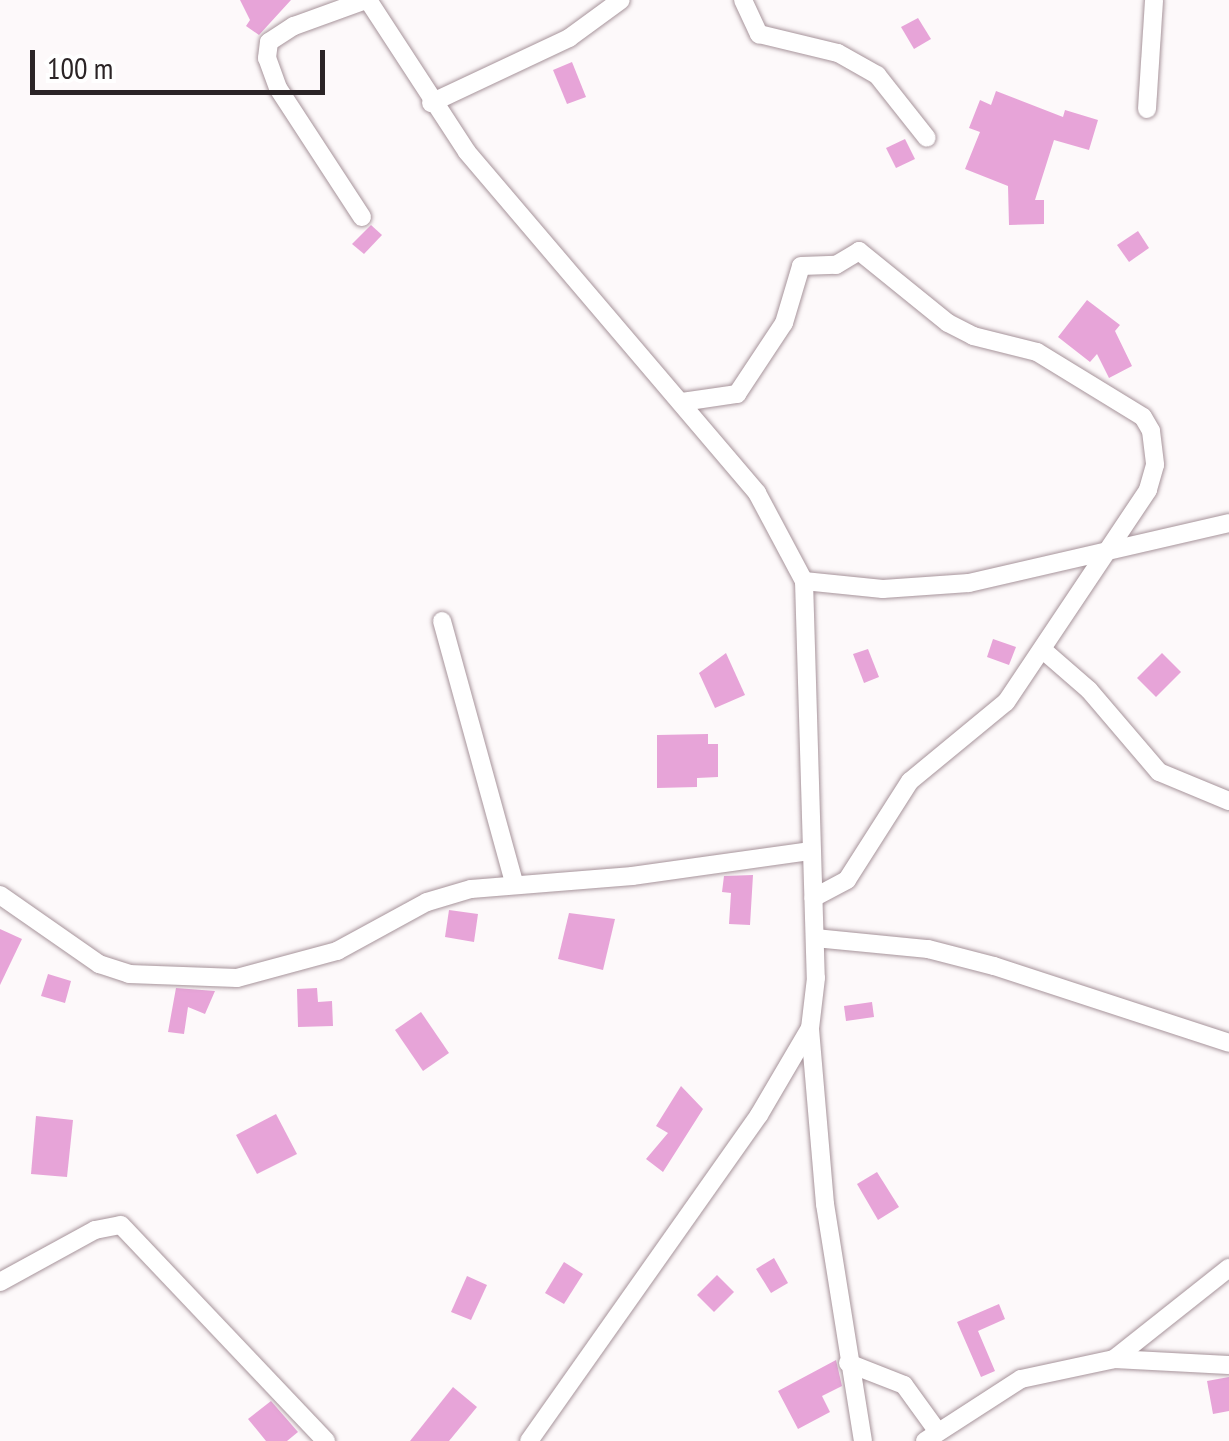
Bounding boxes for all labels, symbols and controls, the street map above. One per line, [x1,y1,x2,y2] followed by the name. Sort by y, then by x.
[35,30,330,92] scale bar
[47,48,113,87] text: 100 m

